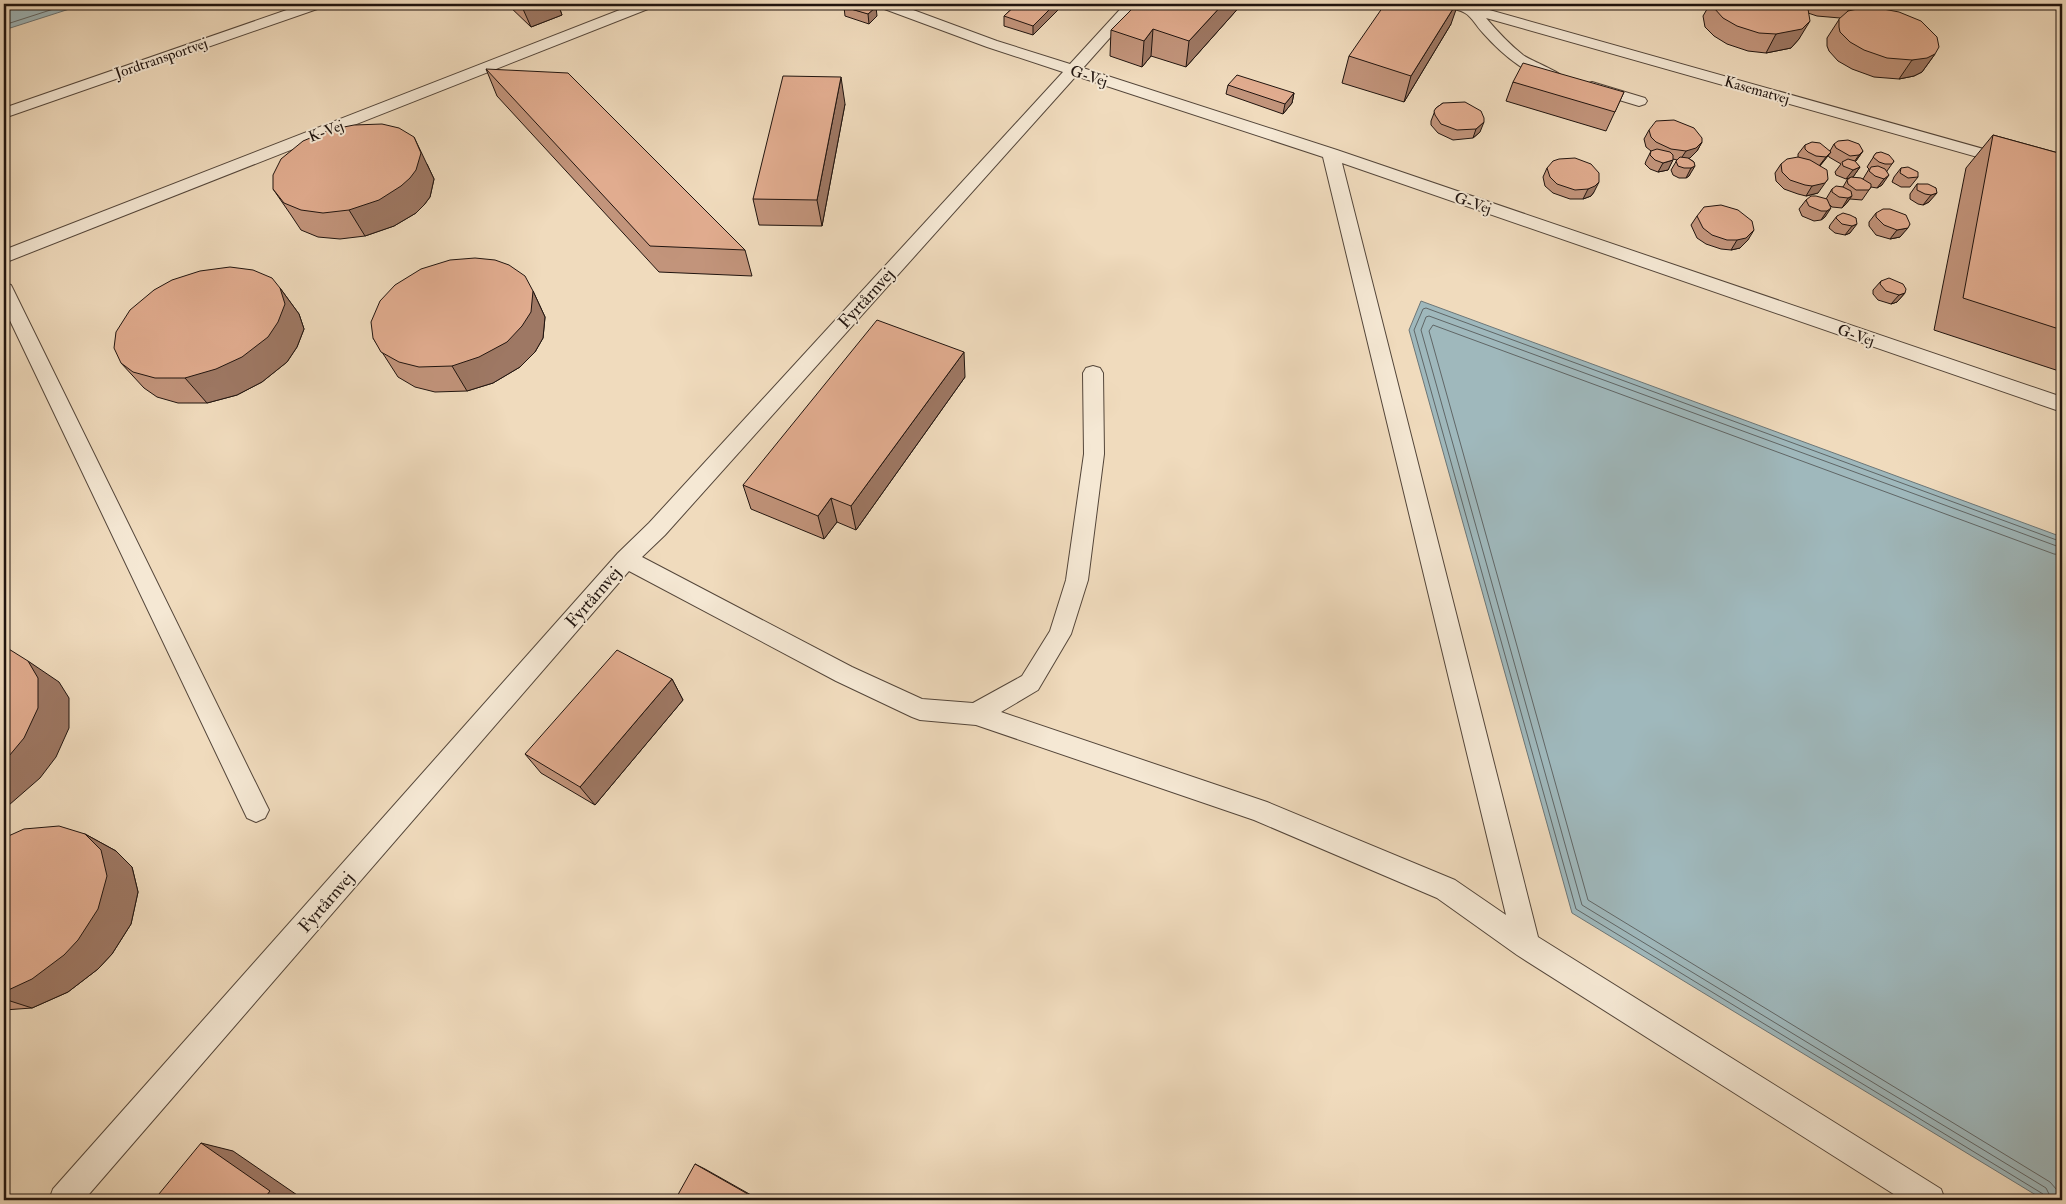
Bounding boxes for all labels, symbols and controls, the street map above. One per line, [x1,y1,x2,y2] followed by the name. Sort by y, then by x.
[111,34,210,84] street label: Jordtransportvej
[1068,62,1110,91] street label: G-Vej
[1722,72,1792,109] street label: Kasematvej
[306,116,346,147] street label: K-Vej
[1452,188,1494,219] street label: G-Vej
[833,263,900,333] street label: Fyrtårnvej
[1835,320,1877,351] street label: G-Vej
[560,562,626,633] street label: Fyrtårnvej
[293,867,359,938] street label: Fyrtårnvej

